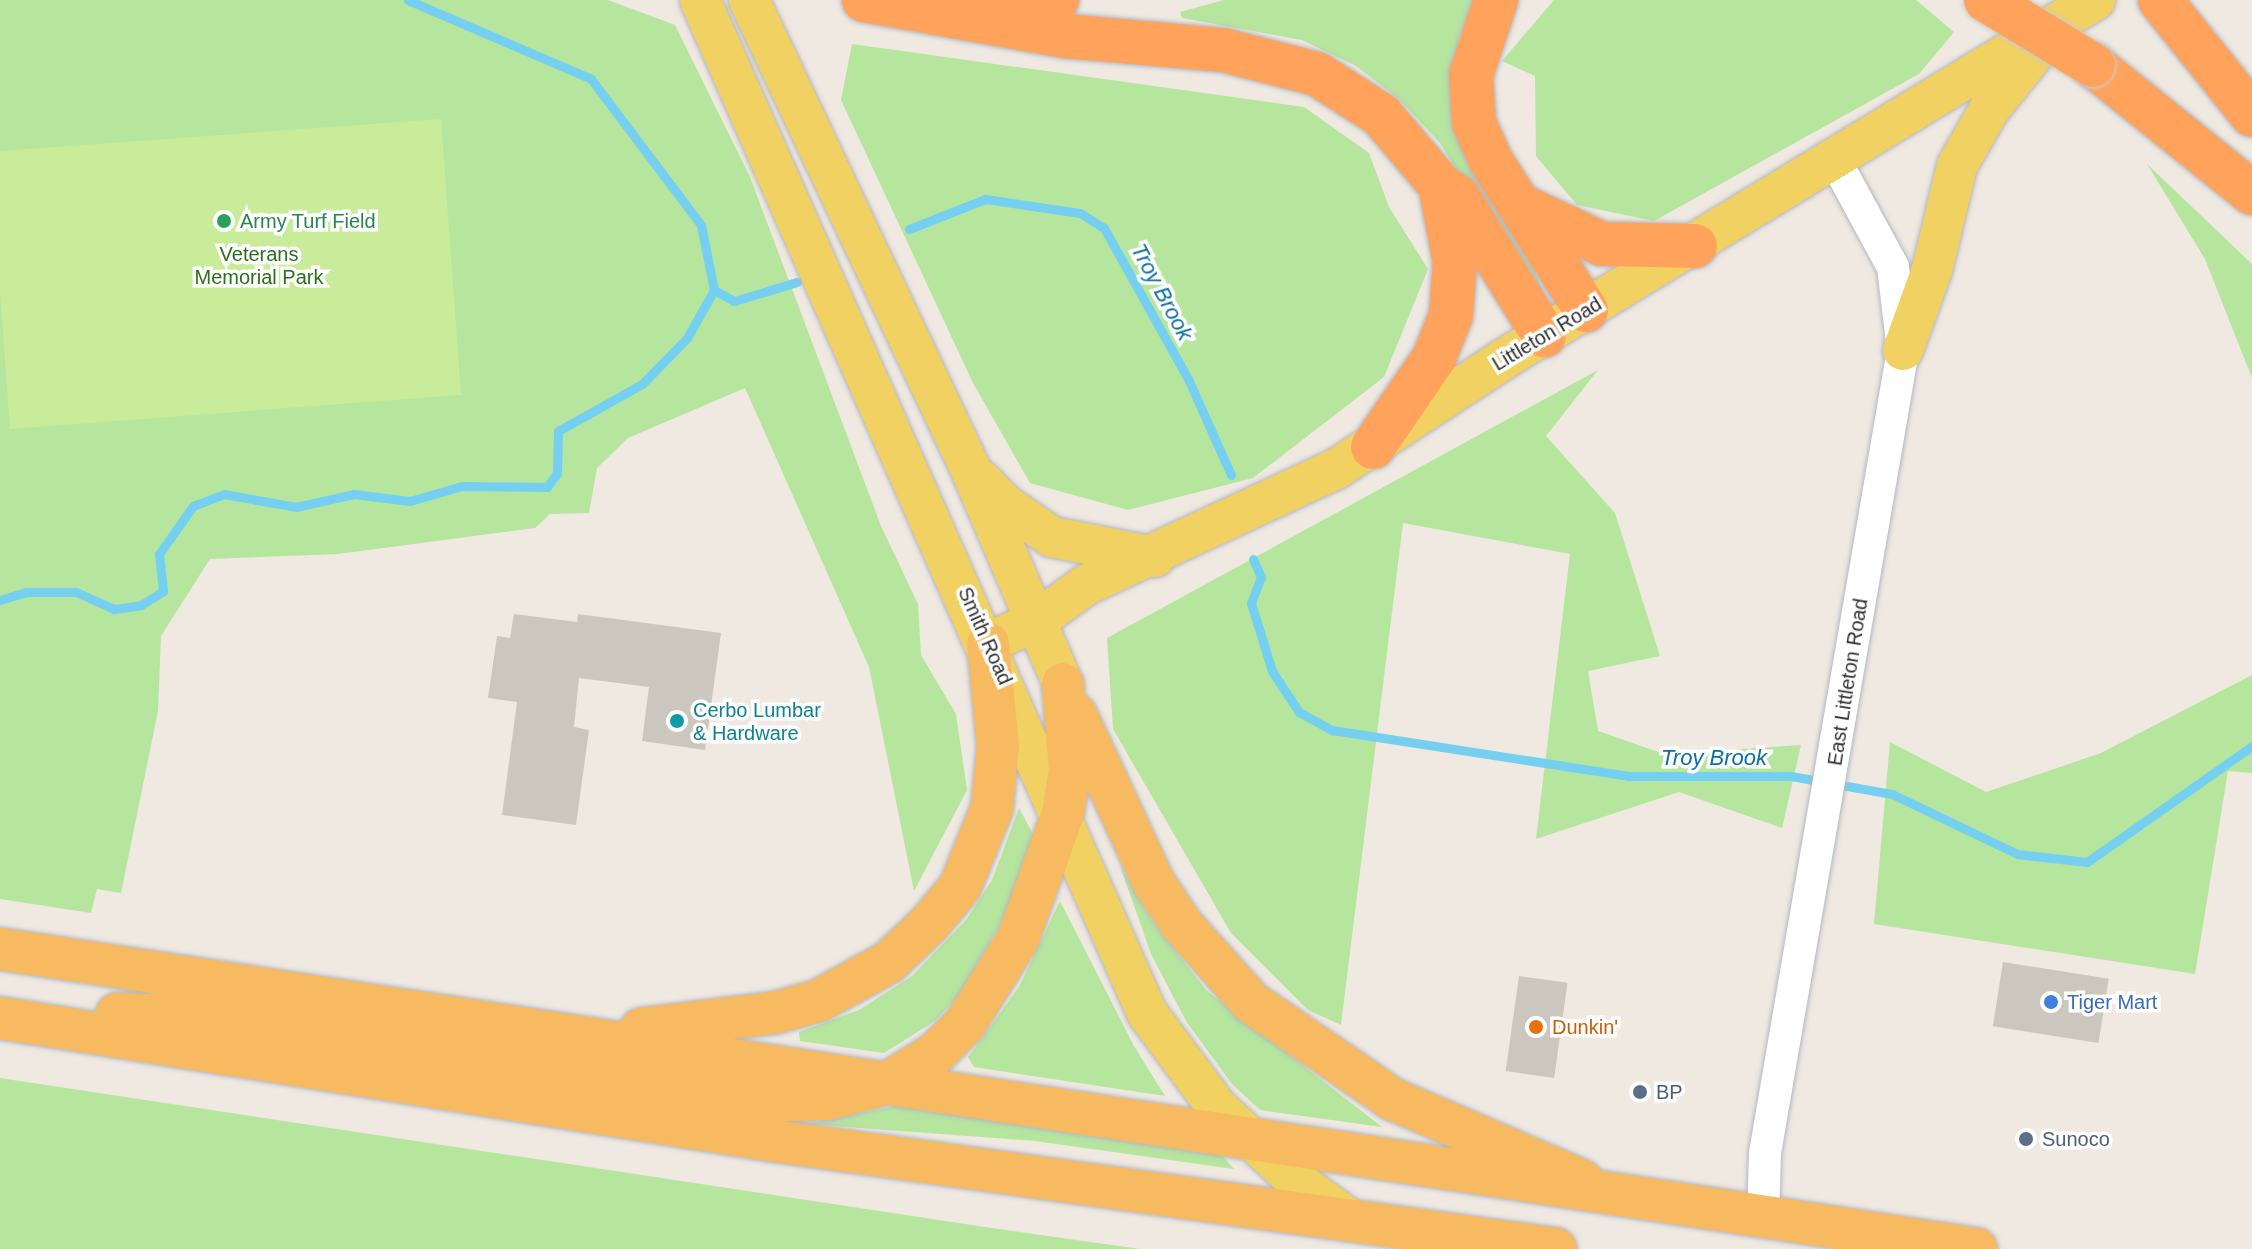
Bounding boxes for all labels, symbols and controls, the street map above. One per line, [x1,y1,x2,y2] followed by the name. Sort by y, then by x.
[240,209,376,233] place label: Army Turf Field
[215,212,233,230] marker: Army Turf Field
[1125,239,1199,345] water label: Troy Brook
[195,242,323,289] park label: Veterans Memorial Park
[1488,292,1606,376] street label: Littleton Road
[953,583,1017,689] street label: Smith Road
[1823,597,1873,767] street label: East Littleton Road
[693,698,821,745] place label: Cerbo Lumbar & Hardware
[668,712,686,730] marker: Cerbo Lumbar & Hardware
[1661,745,1767,771] water label: Troy Brook
[2067,990,2157,1014] place label: Tiger Mart
[2042,993,2060,1011] marker: Tiger Mart
[1552,1015,1618,1039] place label: Dunkin'
[1527,1018,1545,1036] marker: Dunkin'
[1656,1080,1683,1104] place label: BP
[1631,1083,1649,1101] marker: BP
[2042,1127,2110,1151] place label: Sunoco
[2017,1130,2035,1148] marker: Sunoco

